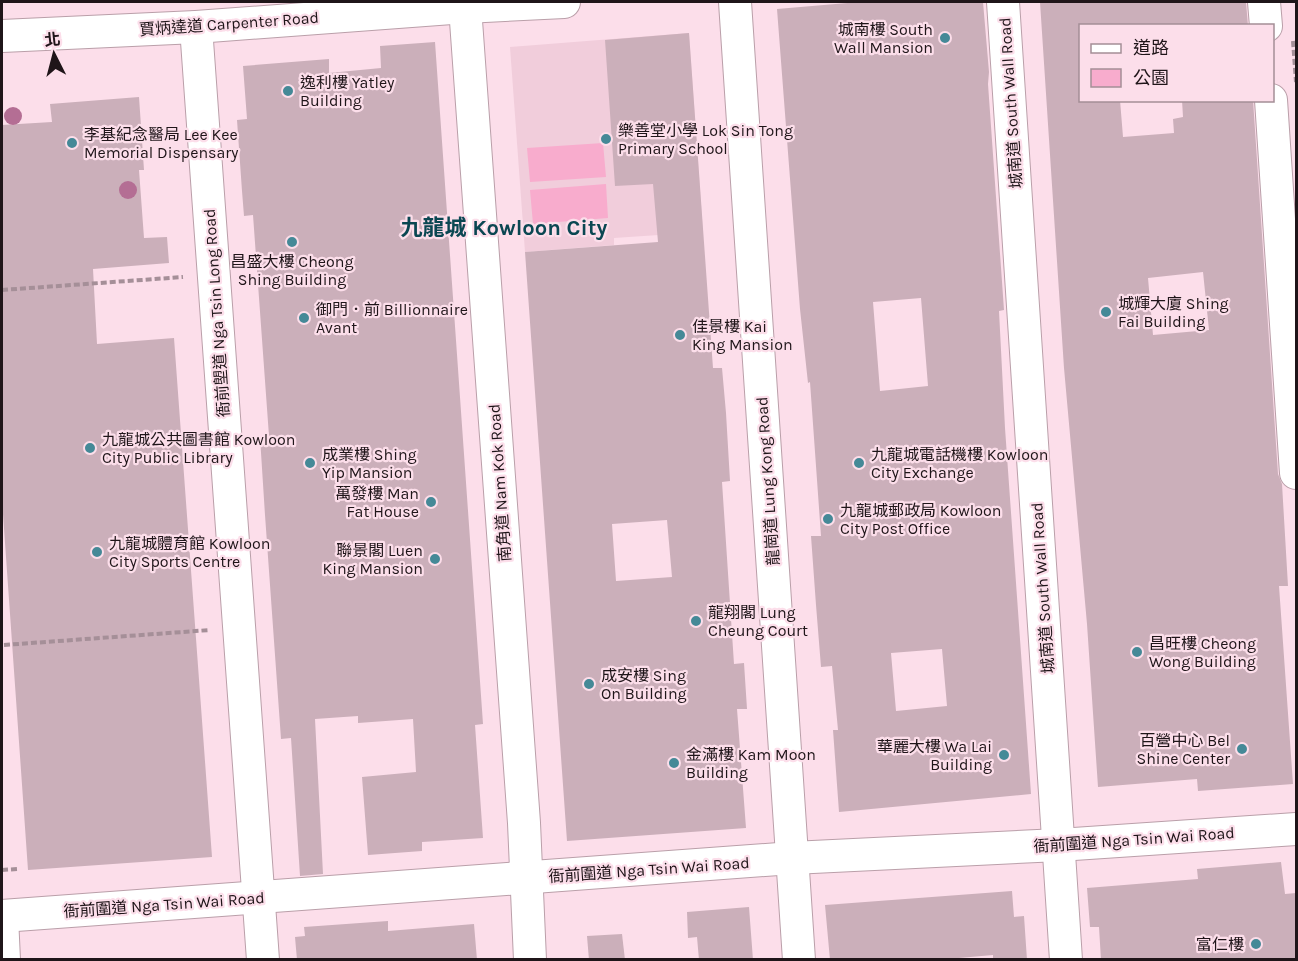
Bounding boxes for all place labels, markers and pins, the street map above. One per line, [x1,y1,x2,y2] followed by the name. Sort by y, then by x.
[834,20,933,57] place label: 城南樓 South Wall Mansion
[938,31,952,45] marker: 城南樓 South Wall Mansion
[300,73,395,110] place label: 逸利樓 Yatley Building
[281,84,295,98] marker: 逸利樓 Yatley Building
[618,121,793,158] place label: 樂善堂小學 Lok Sin Tong Primary School
[84,125,239,162] place label: 李基紀念醫局 Lee Kee Memorial Dispensary
[599,132,613,146] marker: 樂善堂小學 Lok Sin Tong Primary School
[65,136,79,150] marker: 李基紀念醫局 Lee Kee Memorial Dispensary
[285,235,299,249] marker: 昌盛大樓 Cheong Shing Building
[231,252,353,289] place label: 昌盛大樓 Cheong Shing Building
[1118,294,1229,331] place label: 城輝大廈 Shing Fai Building
[316,300,468,337] place label: 御門．前 Billionnaire Avant
[1099,305,1113,319] marker: 城輝大廈 Shing Fai Building
[297,311,311,325] marker: 御門．前 Billionnaire Avant
[692,317,793,354] place label: 佳景樓 Kai King Mansion
[673,328,687,342] marker: 佳景樓 Kai King Mansion
[102,430,295,467] place label: 九龍城公共圖書館 Kowloon City Public Library
[83,441,97,455] marker: 九龍城公共圖書館 Kowloon City Public Library
[322,445,417,482] place label: 成業樓 Shing Yip Mansion
[871,445,1048,482] place label: 九龍城電話機樓 Kowloon City Exchange
[303,456,317,470] marker: 成業樓 Shing Yip Mansion
[852,456,866,470] marker: 九龍城電話機樓 Kowloon City Exchange
[335,484,419,521] place label: 萬發樓 Man Fat House
[424,495,438,509] marker: 萬發樓 Man Fat House
[840,501,1001,538] place label: 九龍城郵政局 Kowloon City Post Office
[821,512,835,526] marker: 九龍城郵政局 Kowloon City Post Office
[109,534,270,571] place label: 九龍城體育館 Kowloon City Sports Centre
[322,541,423,578] place label: 聯景閣 Luen King Mansion
[90,545,104,559] marker: 九龍城體育館 Kowloon City Sports Centre
[428,552,442,566] marker: 聯景閣 Luen King Mansion
[708,603,808,640] place label: 龍翔閣 Lung Cheung Court
[689,614,703,628] marker: 龍翔閣 Lung Cheung Court
[1149,634,1256,671] place label: 昌旺樓 Cheong Wong Building
[1130,645,1144,659] marker: 昌旺樓 Cheong Wong Building
[601,666,687,703] place label: 成安樓 Sing On Building
[582,677,596,691] marker: 成安樓 Sing On Building
[1137,731,1230,768] place label: 百營中心 Bel Shine Center
[877,737,992,774] place label: 華麗大樓 Wa Lai Building
[1235,742,1249,756] marker: 百營中心 Bel Shine Center
[686,745,816,782] place label: 金滿樓 Kam Moon Building
[997,748,1011,762] marker: 華麗大樓 Wa Lai Building
[667,756,681,770] marker: 金滿樓 Kam Moon Building
[1196,935,1244,954] place label: 富仁樓
[1249,937,1263,951] marker: 富仁樓

